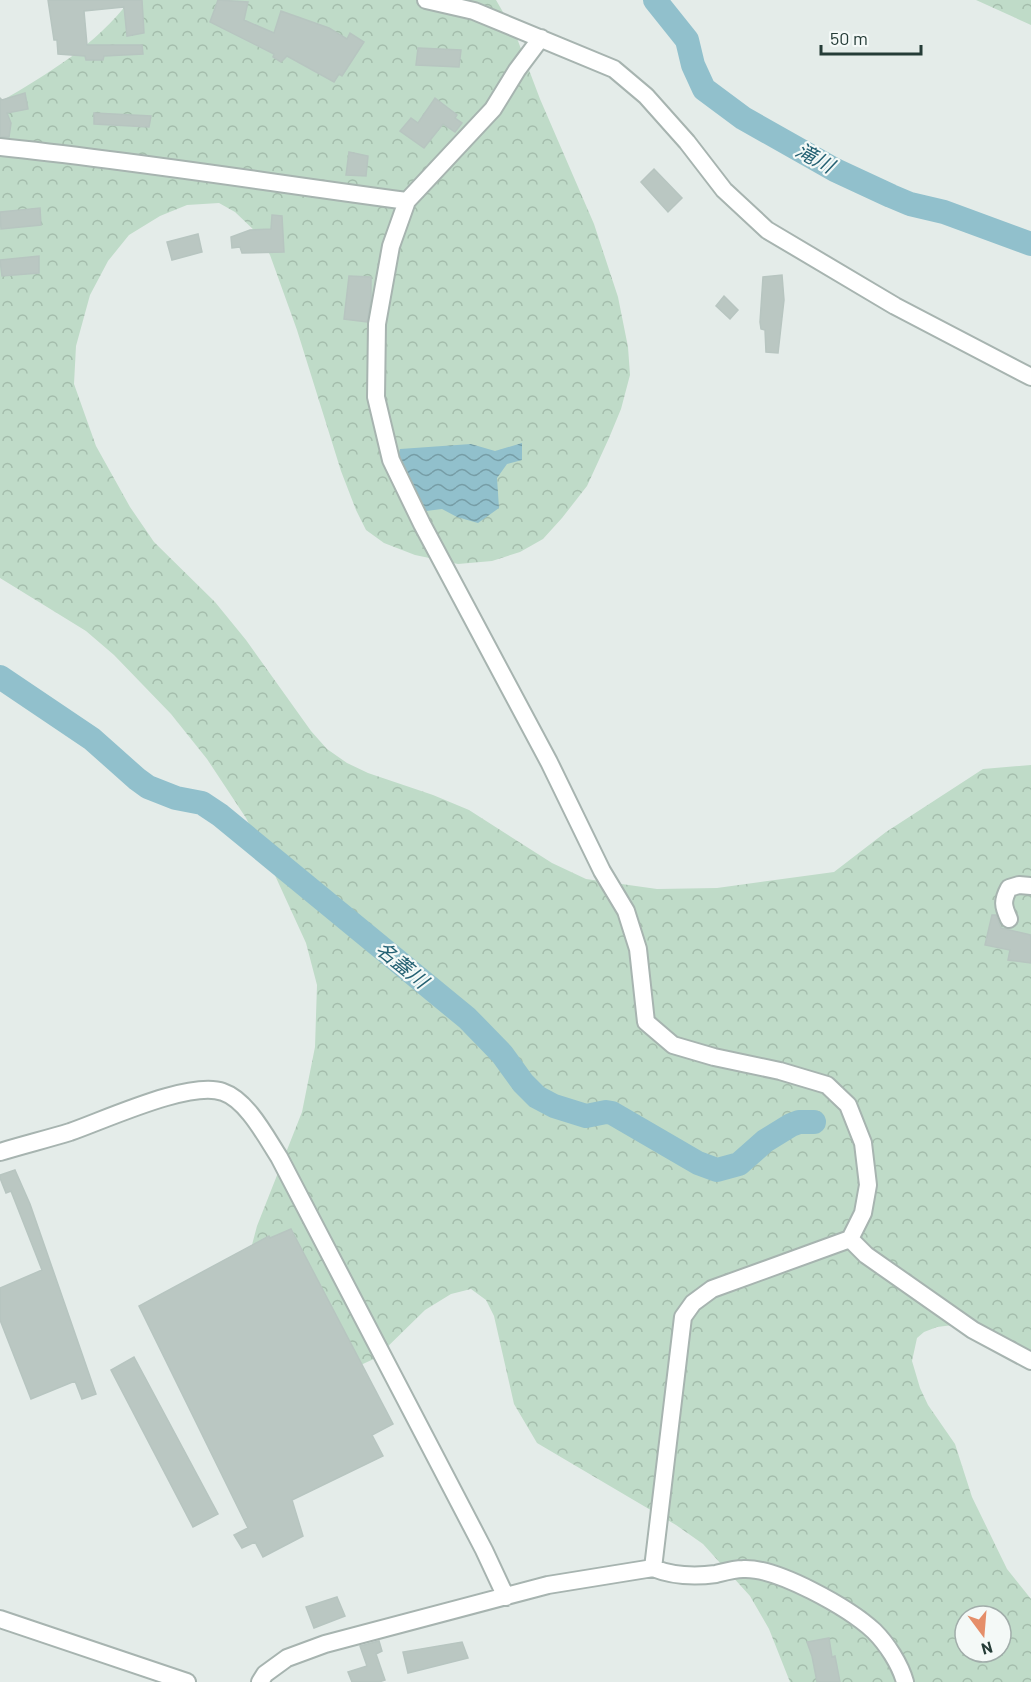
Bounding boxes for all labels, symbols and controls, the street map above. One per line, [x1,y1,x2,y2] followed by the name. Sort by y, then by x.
[821,18,922,56] scale bar
[830,27,868,49] text: 50 m
[792,137,841,178] water label: 滝川
[372,936,435,994] water label: 名蓋川
[953,1604,1013,1664] north arrow
[980,1638,995,1659] text: N

